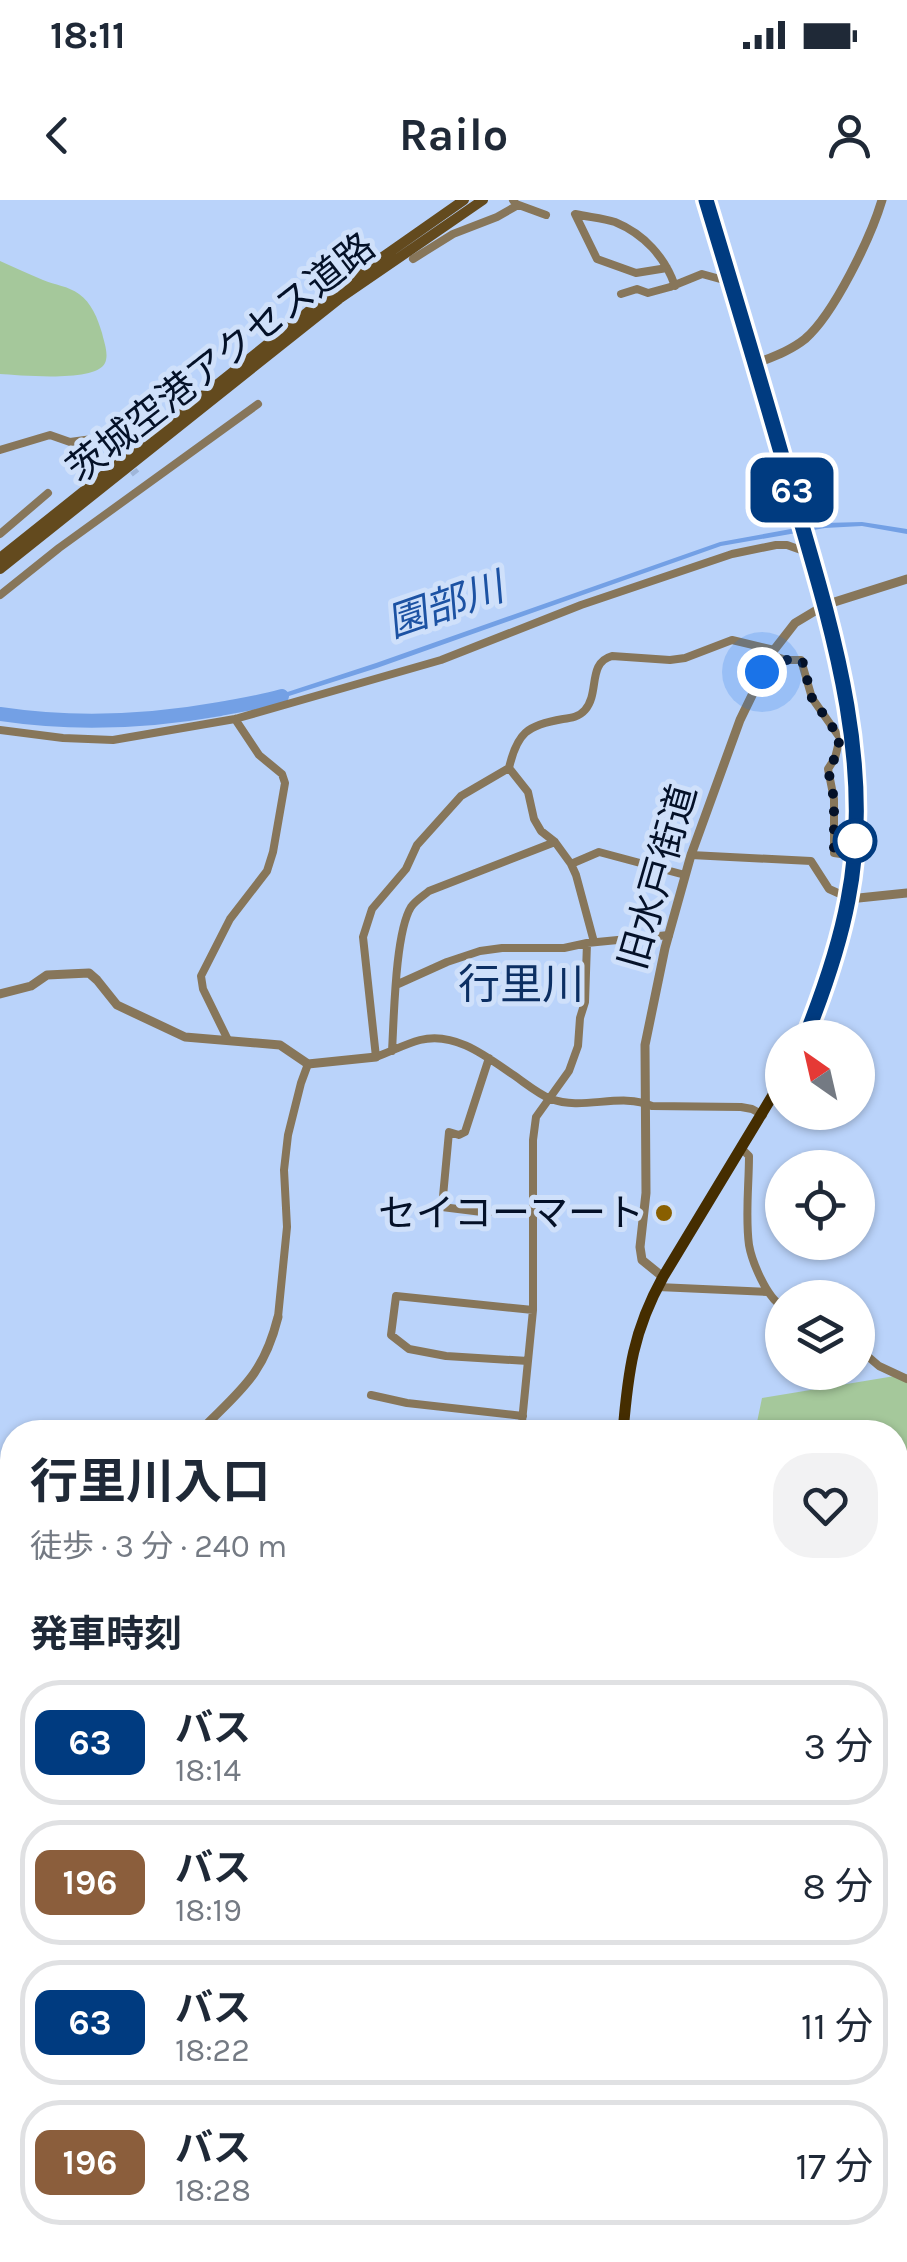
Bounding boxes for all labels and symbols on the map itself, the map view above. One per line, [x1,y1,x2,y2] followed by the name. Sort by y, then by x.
[58,224,384,492] street label: 茨城空港アクセス道路
[747,458,837,522] line badge: 63
[381,562,513,647] water label: 園部川
[737,647,787,697] your location
[610,779,706,975] street label: 旧水戸街道
[834,820,876,862] unlabelled marker
[458,960,584,1010] district label: 行里川
[765,1020,875,1130] north arrow
[378,1191,644,1236] place label: セイコーマート
[653,1202,675,1224] marker: セイコーマート

